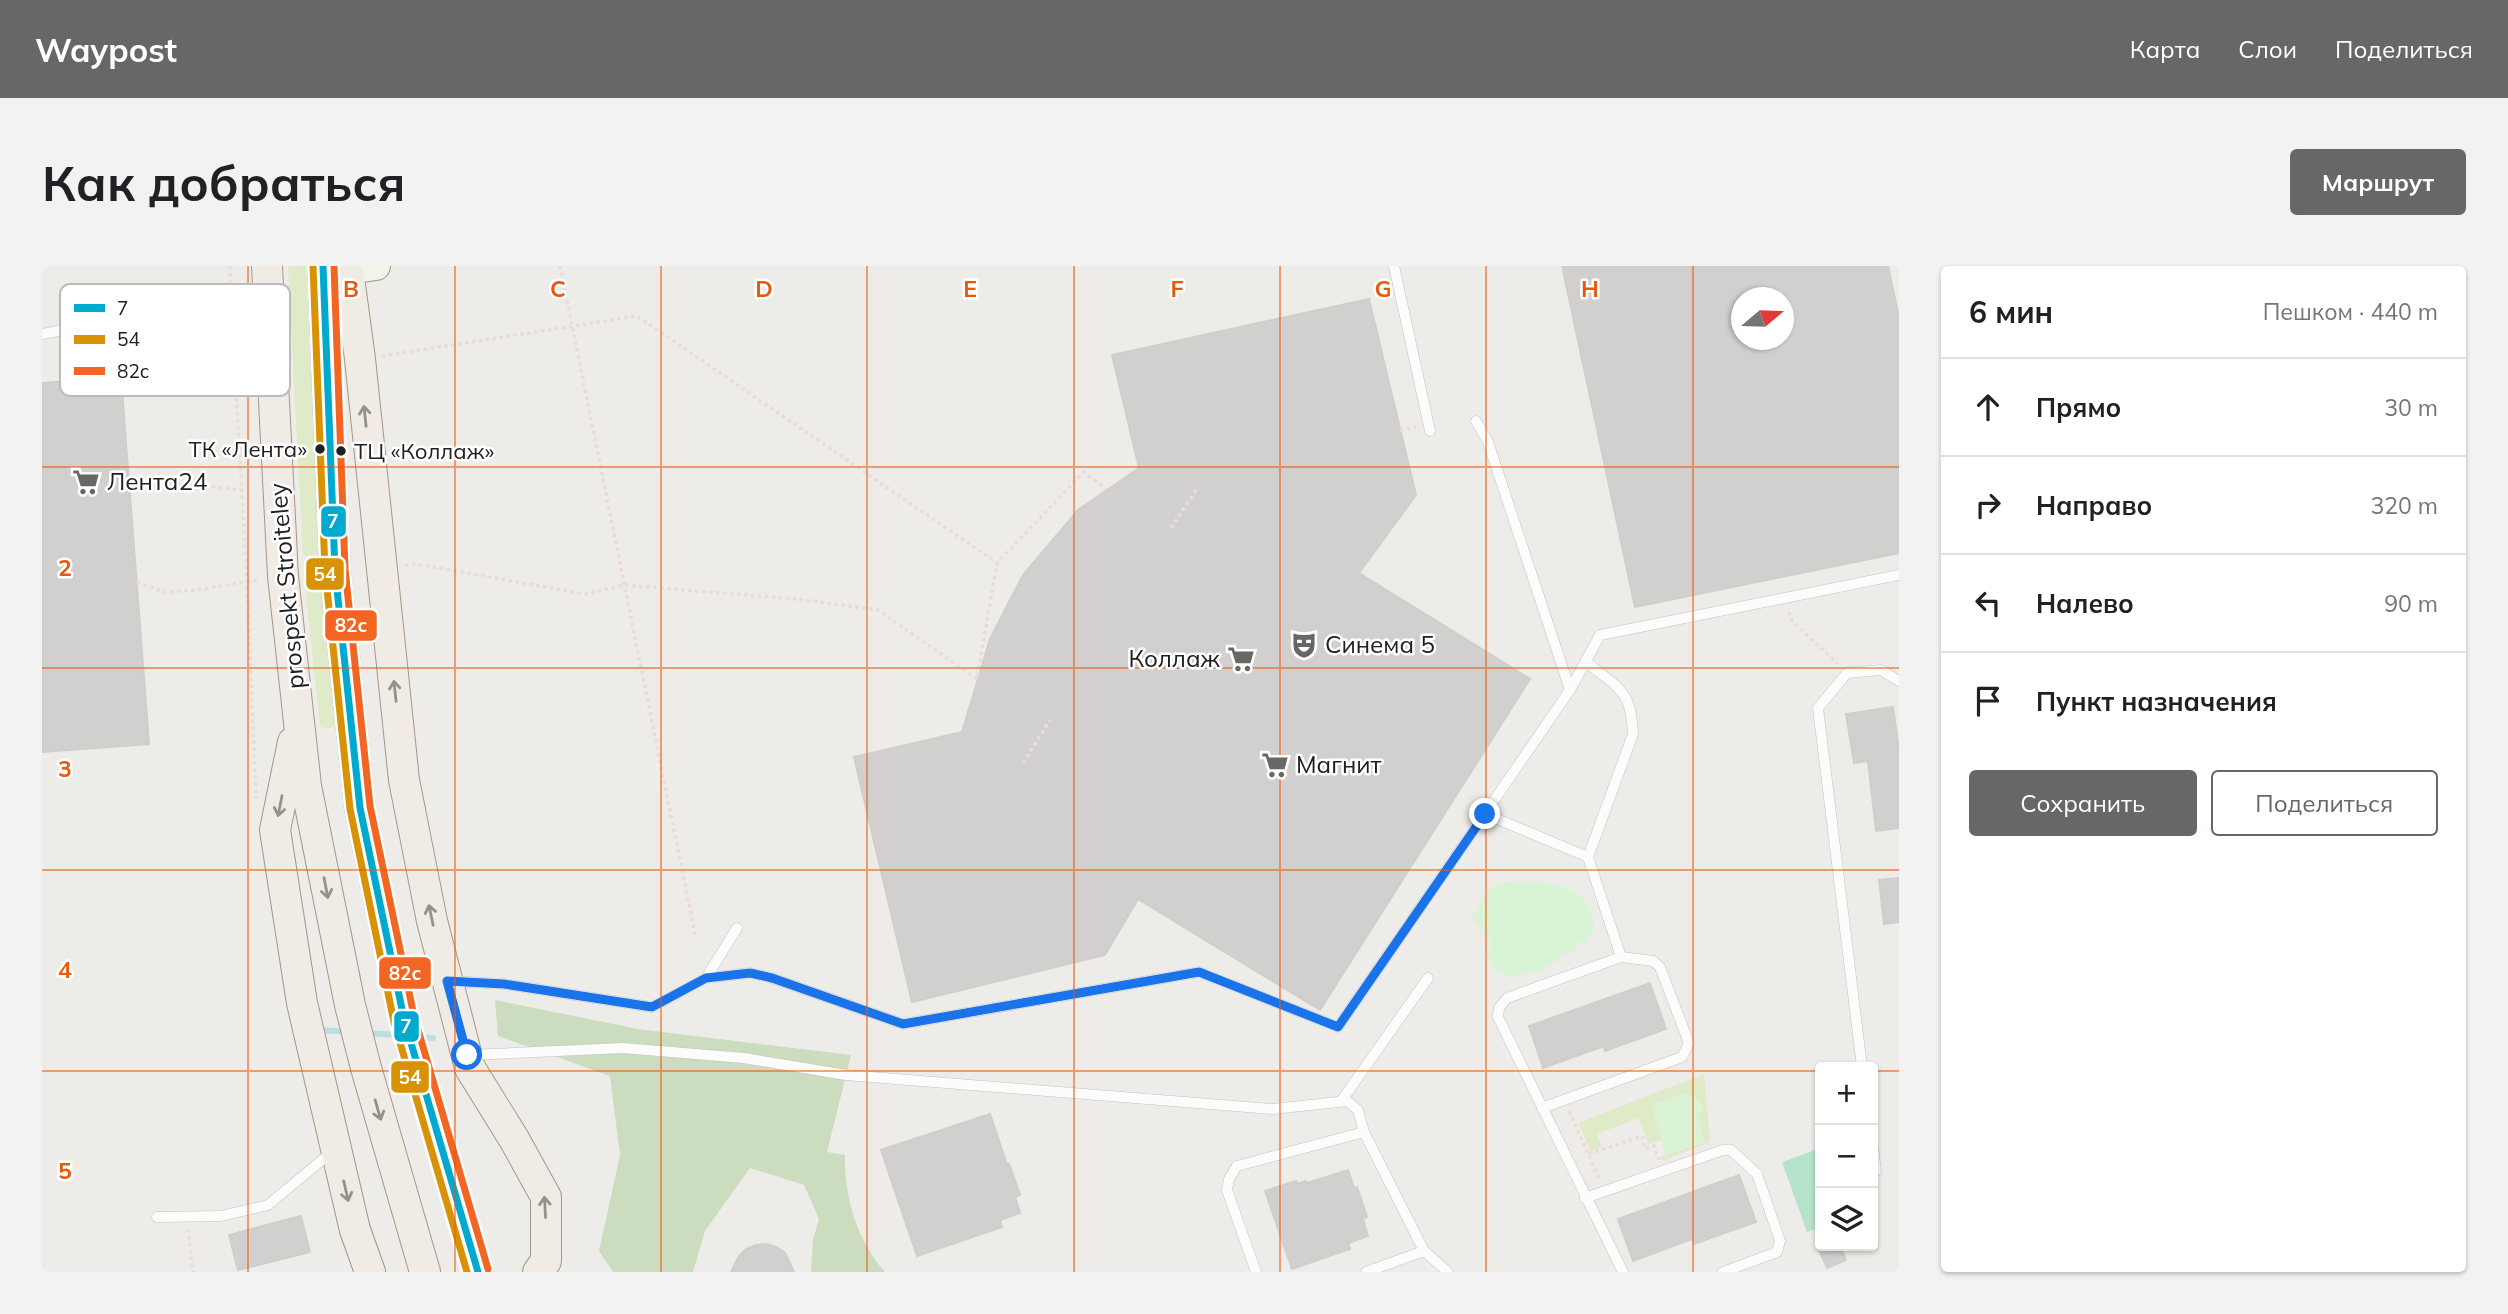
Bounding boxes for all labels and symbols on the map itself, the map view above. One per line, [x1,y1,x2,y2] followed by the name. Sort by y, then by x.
[343,274,359,303] text: B
[550,274,566,303] text: C
[755,274,773,303] text: D
[963,274,977,303] text: E
[1170,274,1184,303] text: F
[1374,274,1392,303] text: G
[1581,274,1599,303] text: H
[60,284,290,396] legend
[1731,287,1794,350] north arrow
[117,296,128,320] text: 7
[117,327,140,351] text: 54
[117,359,149,383] text: 82с
[359,405,372,427] one-way arrow
[188,435,307,463] place label: ТК «Лента»
[354,437,494,465] place label: ТЦ «Коллаж»
[313,442,327,456] marker: ТК «Лента»
[334,444,348,458] marker: ТЦ «Коллаж»
[107,466,207,496] place label: Лента24
[71,467,101,497] supermarket icon: Лента24
[262,482,310,690] street label: prospekt Stroiteley
[320,505,347,538] line badge: 7
[327,509,339,533] text: 7
[58,553,72,582] text: 2
[305,557,345,591] line badge: 54
[314,562,337,586] text: 54
[324,609,378,642] line badge: 82с
[335,613,367,637] text: 82с
[1325,629,1435,659] place label: Синема 5
[1289,630,1319,660] theatre icon: Синема 5
[1128,643,1221,673] place label: Коллаж
[1226,644,1256,674] supermarket icon: Коллаж
[388,680,401,702] one-way arrow
[1296,749,1382,779] place label: Магнит
[1260,750,1290,780] supermarket icon: Магнит
[58,754,72,783] text: 3
[273,794,287,816] one-way arrow
[1469,798,1500,829] route end
[320,876,334,899] one-way arrow
[424,904,438,927] one-way arrow
[58,955,72,984] text: 4
[378,956,432,990] line badge: 82с
[389,961,421,985] text: 82с
[393,1010,420,1043] line badge: 7
[400,1014,412,1038] text: 7
[451,1039,482,1070] route start
[390,1060,430,1094] line badge: 54
[399,1065,422,1089] text: 54
[372,1098,385,1120] one-way arrow
[58,1156,72,1185] text: 5
[340,1179,353,1202] one-way arrow
[539,1196,552,1219] one-way arrow

